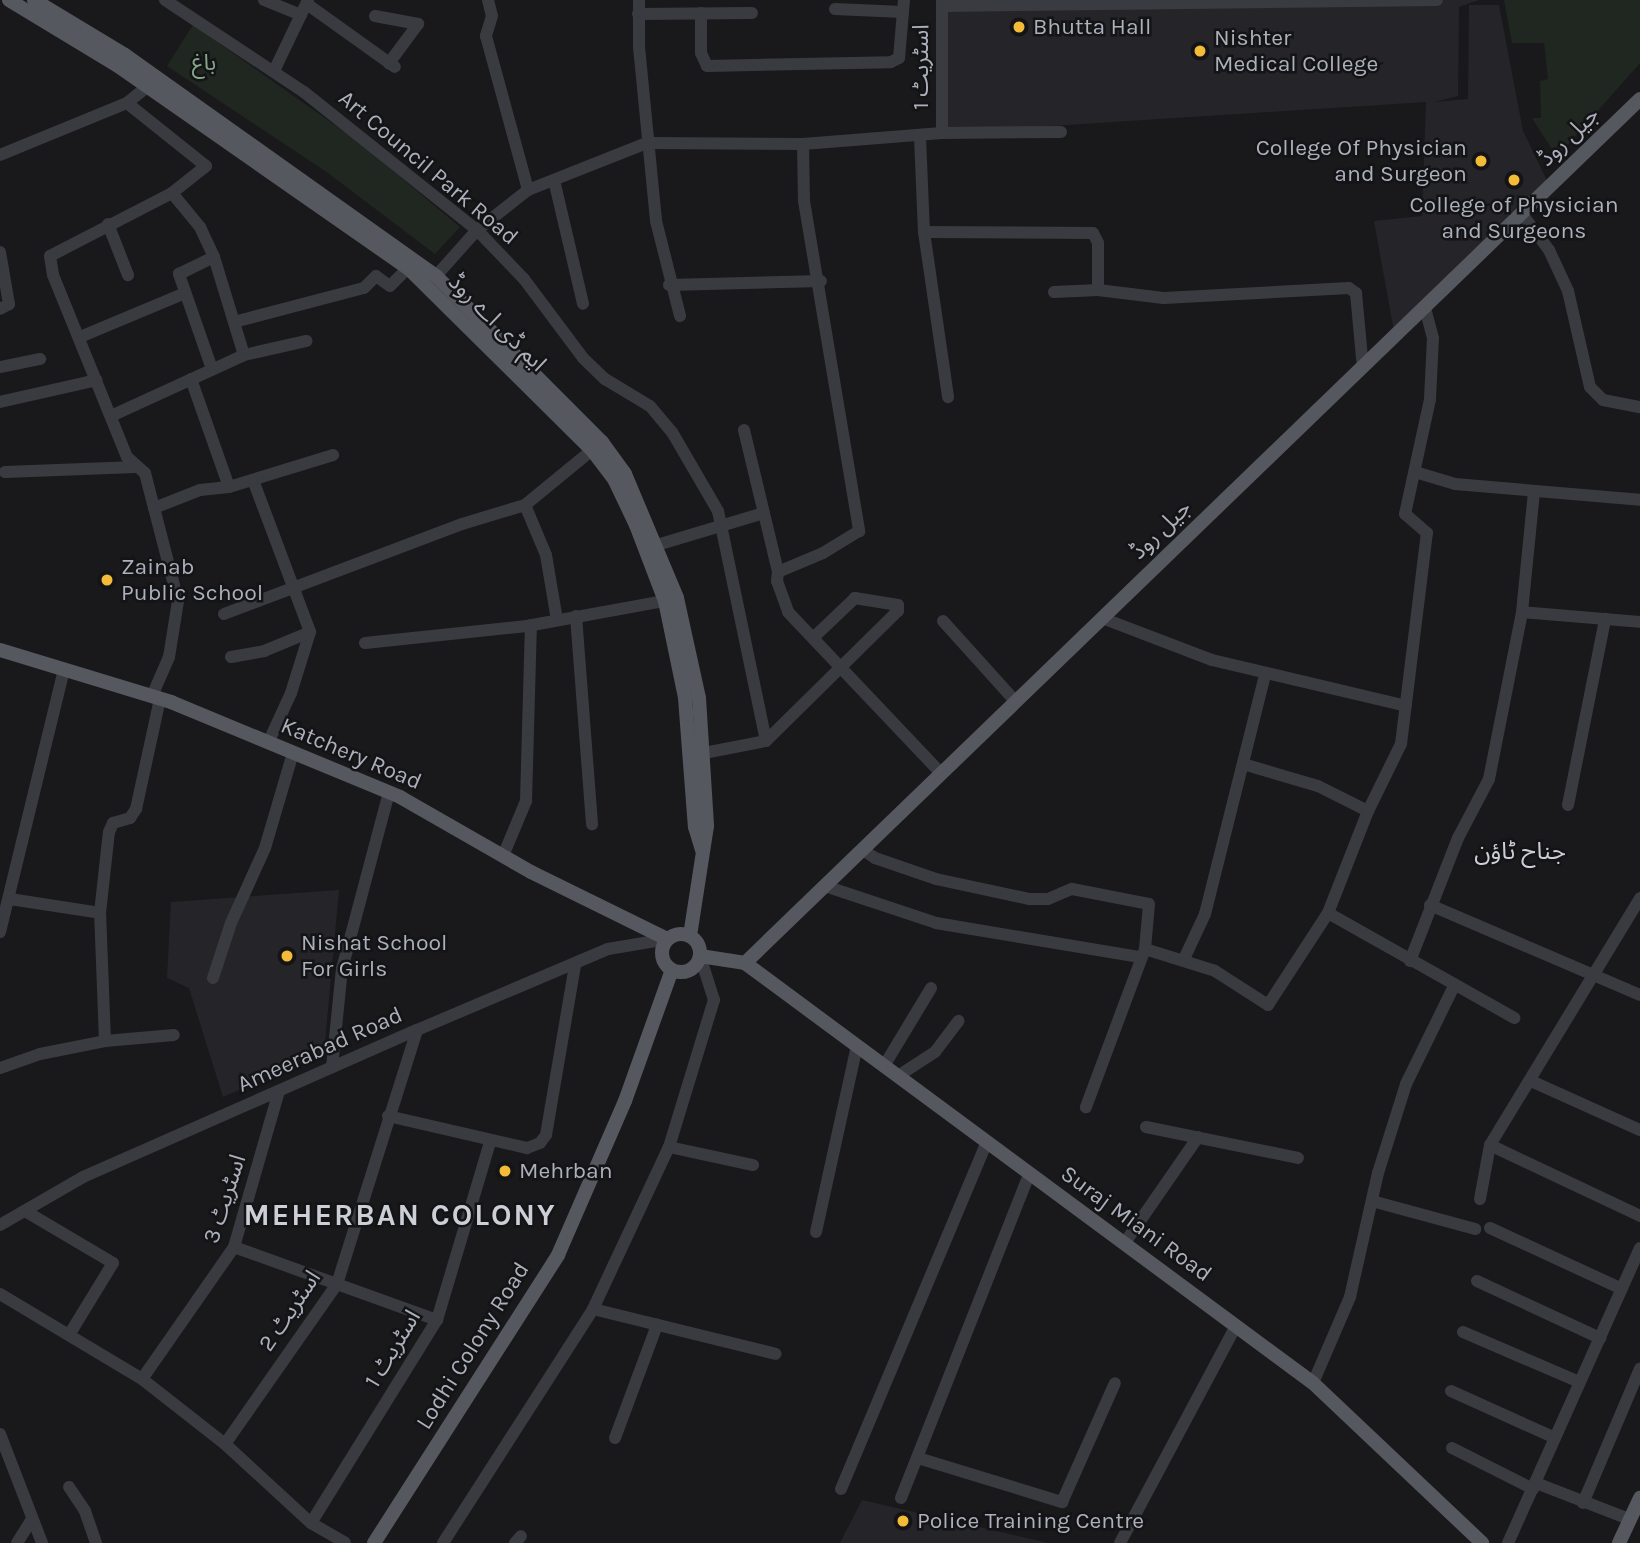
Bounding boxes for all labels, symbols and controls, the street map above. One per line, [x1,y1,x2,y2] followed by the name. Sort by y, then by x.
[1033,13,1151,41] place label: Bhutta Hall
[1011,19,1027,35] marker: Bhutta Hall
[907,24,935,110] street label: اسٹریٹ 1
[1214,24,1378,78] place label: Nishter Medical College
[1192,43,1208,59] marker: Nishter Medical College
[192,49,216,77] park label: باغ
[333,85,523,251] street label: Art Council Park Road
[1533,101,1605,173] street label: جیل روڈ
[1256,134,1467,188] place label: College Of Physician and Surgeon
[1473,153,1489,169] marker: College Of Physician and Surgeon
[1506,172,1522,188] marker: College of Physician and Surgeons
[1409,191,1619,245] place label: College of Physician and Surgeons
[442,268,552,378] street label: ایم ڈی اے روڈ
[1125,494,1197,566] street label: جیل روڈ
[121,553,263,607] place label: Zainab Public School
[99,572,115,588] marker: Zainab Public School
[276,712,426,796] street label: Katchery Road
[1474,838,1566,866] district label: جناح ٹاؤن
[301,929,448,983] place label: Nishat School For Girls
[279,948,295,964] marker: Nishat School For Girls
[233,1001,407,1099] street label: Ameerabad Road
[198,1151,252,1247] street label: اسٹریٹ 3
[519,1157,613,1185] place label: Mehrban
[1055,1160,1217,1288] street label: Suraj Miani Road
[497,1163,513,1179] marker: Mehrban
[245,1197,555,1233] district label: MEHERBAN COLONY
[410,1257,536,1435] street label: Lodhi Colony Road
[253,1265,327,1357] street label: اسٹریٹ 2
[359,1305,427,1393] street label: اسٹریٹ 1
[917,1507,1144,1535] place label: Police Training Centre
[895,1513,911,1529] marker: Police Training Centre

